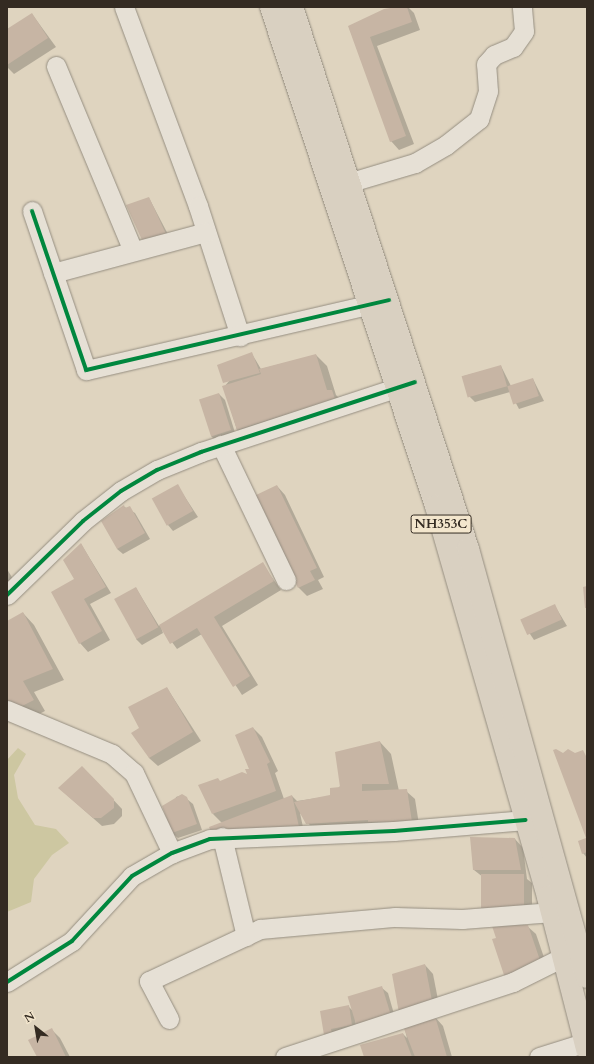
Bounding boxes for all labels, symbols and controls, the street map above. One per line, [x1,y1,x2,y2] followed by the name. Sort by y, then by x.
[410,513,472,535] road number: NH353C
[16,1008,56,1048] north arrow
[22,1008,38,1026] text: N

